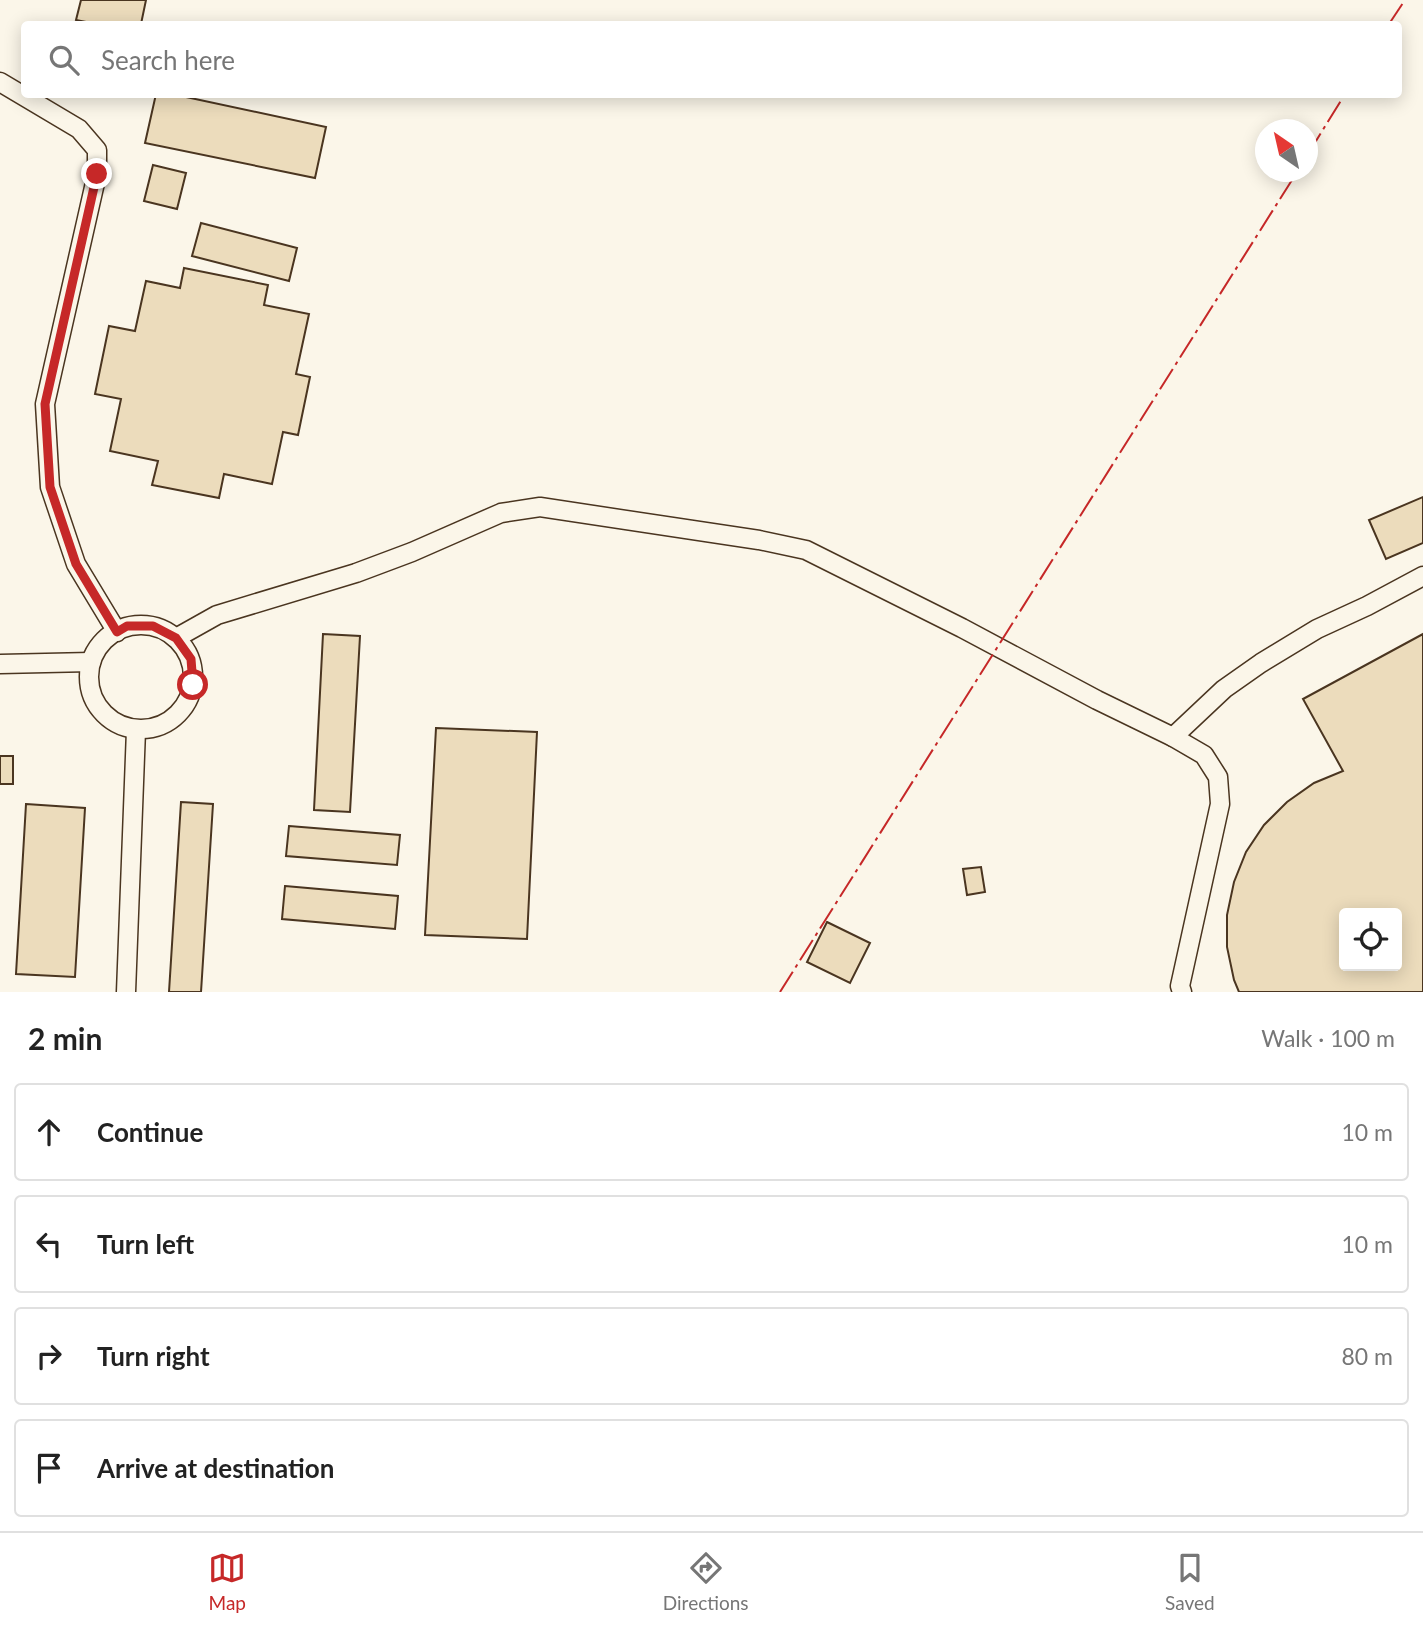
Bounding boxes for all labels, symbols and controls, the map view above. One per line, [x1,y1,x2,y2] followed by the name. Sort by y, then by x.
[21,21,1402,98] search box
[45,41,83,79] icon: search
[101,44,235,76] text: Search here
[1255,119,1318,182] north arrow
[81,158,112,189] route end
[177,669,208,700] route start
[1339,908,1402,971] map controls
[1339,908,1402,971] button: locate
[28,1020,102,1056] text: 2 min
[1261,1024,1395,1052] text: Walk · 100 m
[30,1113,68,1151] icon: ahead
[97,1116,203,1148] text: Continue
[1342,1118,1393,1146] text: 10 m
[30,1225,68,1263] icon: left
[97,1228,194,1260] text: Turn left
[1342,1230,1393,1258] text: 10 m
[30,1337,68,1375] icon: right
[97,1340,210,1372] text: Turn right
[1342,1342,1393,1370] text: 80 m
[30,1449,68,1487] icon: arrive
[97,1452,334,1484] text: Arrive at destination
[208,1549,246,1614] tab: Map
[663,1549,749,1614] tab: Directions
[1165,1549,1215,1614] tab: Saved

